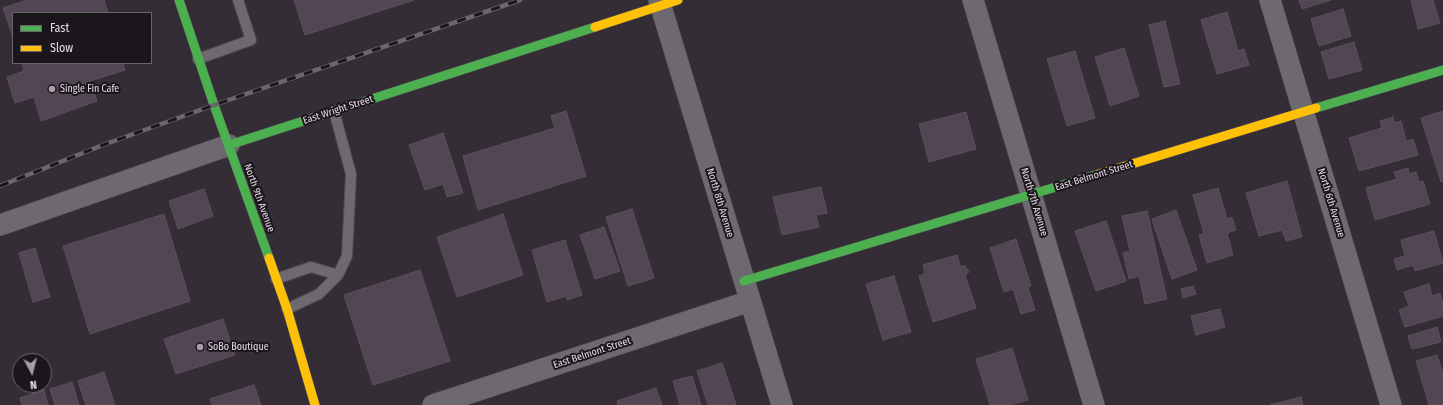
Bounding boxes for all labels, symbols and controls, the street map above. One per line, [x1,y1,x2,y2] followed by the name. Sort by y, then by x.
[12,12,152,64] legend
[50,21,69,35] text: Fast
[50,41,73,55] text: Slow
[60,83,119,95] place label: Single Fin Cafe
[47,84,57,94] marker: Single Fin Cafe
[301,93,375,127] street label: East Wright Street
[1054,158,1134,194] street label: East Belmont Street
[241,162,277,234] street label: North 9th Avenue
[1018,166,1050,238] street label: North 7th Avenue
[704,167,736,239] street label: North 8th Avenue
[1315,167,1347,239] street label: North 6th Avenue
[552,335,632,371] street label: East Belmont Street
[208,341,269,353] place label: SoBo Boutique
[195,342,205,352] marker: SoBo Boutique
[12,353,52,393] north arrow
[29,378,37,391] text: N

